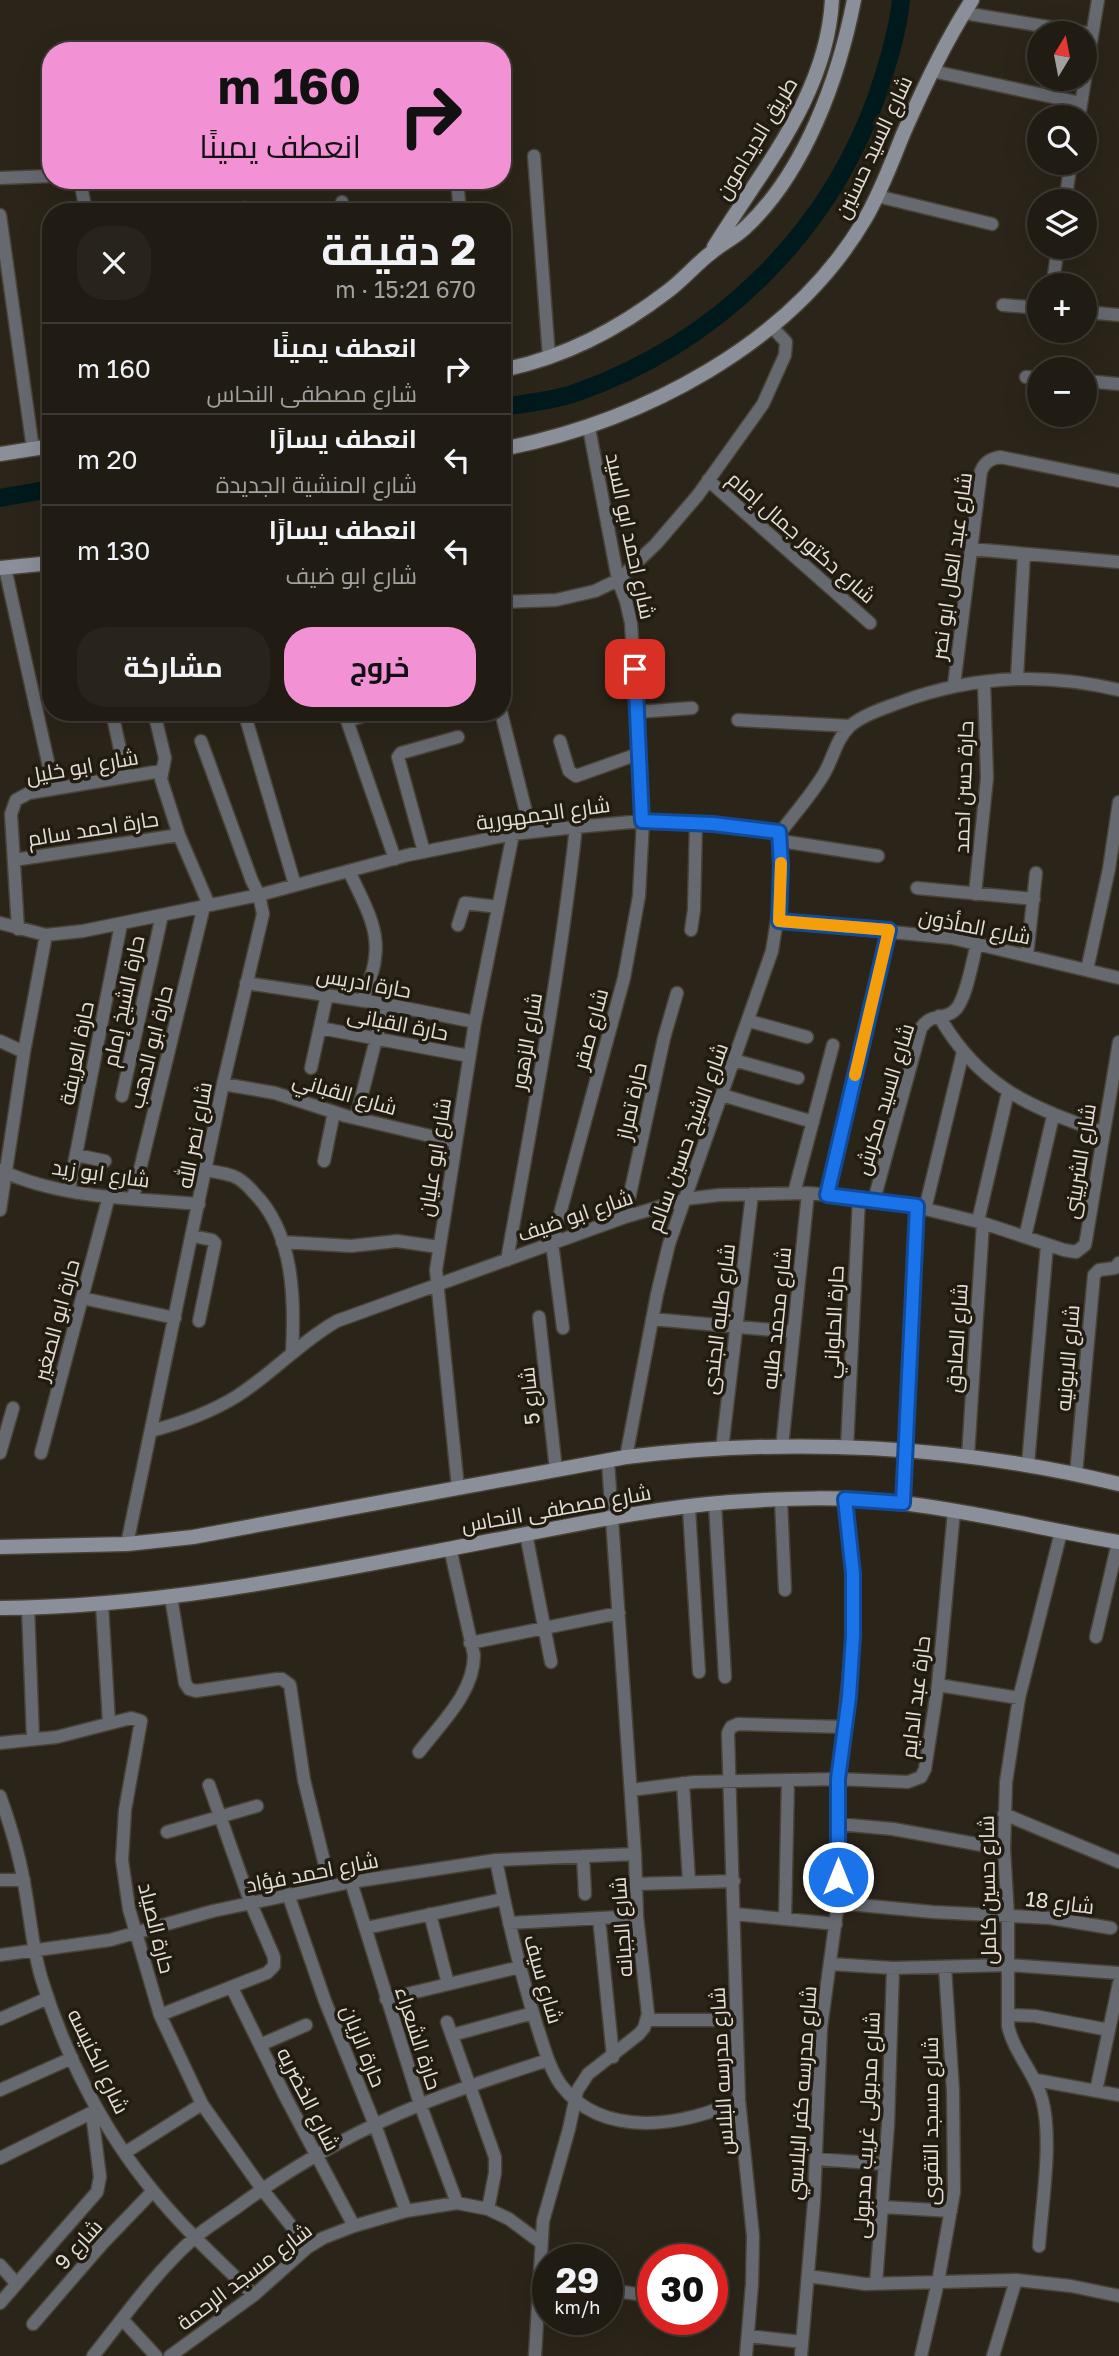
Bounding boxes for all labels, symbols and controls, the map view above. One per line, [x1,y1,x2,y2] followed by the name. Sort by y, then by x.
[1027,21,1097,91] north arrow
[1027,21,1097,427] map controls
[218,56,361,115] text: 160 m
[385,70,476,161] icon: right
[829,71,919,223] street label: شارع السيد حسنين
[709,72,804,204] street label: طريق الديدامون
[1027,105,1097,175] button: search
[199,127,361,165] text: انعطف يمينًا
[1027,189,1097,259] button: layers
[321,224,476,274] text: 2 دقيقة
[77,226,151,300] button: close
[1027,273,1097,343] button: +
[335,275,476,303] text: 670 m · 15:21
[272,332,417,363] text: انعطف يمينًا
[438,350,476,388] icon: right
[77,353,151,384] text: 160 m
[1027,357,1097,427] button: −
[207,379,417,407] text: شارع مصطفى النحاس
[269,423,417,454] text: انعطف يسارًا
[438,441,476,479] icon: left
[77,444,138,475] text: 20 m
[599,450,661,622] street label: شارع احمد ابو السيد
[721,466,881,610] street label: شارع دكتور جمال إمام
[216,470,417,498] text: شارع المنشية الجديدة
[925,471,979,663] street label: شارع عبد العال ابو نصر
[269,514,417,545] text: انعطف يسارًا
[438,532,476,570] icon: left
[77,535,150,566] text: 130 m
[285,561,417,589] text: شارع ابو ضيف
[77,627,270,707] button: مشاركة
[284,627,476,707] button: خروج
[605,639,665,699] pin
[616,650,654,688] icon: arrive
[948,720,979,854] street label: حارة حسن احمد
[24,743,141,791] street label: شارع ابو خليل
[474,791,612,837] street label: شارع الجمهورية
[26,805,161,853] street label: حارة احمد سالم
[917,902,1033,952] street label: شارع المأذون
[96,933,152,1069] street label: حارة الشيخ إمام
[314,961,413,1004] street label: حارة ادريس
[122,983,178,1111] street label: حارة ابو الدهب
[566,986,615,1074] street label: شارع صقر
[505,990,549,1093] street label: شارع الزهور
[53,999,99,1107] street label: حارة العريفة
[345,1000,451,1047] street label: حارة القبانى
[849,1020,921,1179] street label: شارع السيد مكرش
[641,1039,735,1236] street label: شارع الشيخ حسين سالم
[610,1060,652,1143] street label: حارة تمراز
[289,1066,400,1124] street label: شارع القباني
[171,1079,219,1191] street label: شارع نصر الله
[412,1096,458,1219] street label: شارع ابو عليان
[1057,1101,1103,1221] street label: شارع الشربينى
[50,1153,152,1195] street label: شارع ابو زيد
[514,1183,637,1249] street label: شارع ابو ضيف
[696,1242,742,1396] street label: شارع طلبه الجندى
[756,1245,798,1391] street label: شارع محمد طلبه
[27,1256,85,1385] street label: حارة ابو الصغير
[817,1265,853,1380] street label: حارة الحلواني
[939,1282,975,1394] street label: شارع الصادق
[1049,1304,1087,1412] street label: شارع الابونيه
[513,1366,547,1426] street label: شارع 5
[459,1479,653,1539] street label: شارع مصطفى النحاس
[895,1634,937,1760] street label: حارة عبد الدايم
[973,1815,1003,1965] street label: شارع حسين كامل
[801,1840,875,1914] position arrow
[243,1846,381,1900] street label: شارع احمد فؤاد
[605,1876,639,1978] street label: شارع الجبانه
[133,1880,181,1976] street label: حارة الصياد
[1024,1885,1096,1921] street label: شارع 18
[517,1931,569,2027] street label: شارع سيف
[390,1983,448,2093] street label: حارة الشعراء
[781,1985,824,2201] street label: شارع مدرسه كفر البلاسي
[704,1986,740,2156] street label: شارع مدرسه البلاس
[335,2001,392,2091] street label: حارة الزيان
[61,2004,136,2119] street label: شارع الكنيسه
[847,2011,887,2239] street label: شارع مدبولى غريب مدبولى
[917,2037,945,2205] street label: شارع مسجد التقوى
[270,2043,346,2156] street label: شارع الخضريه
[49,2214,109,2276] street label: شارع 9
[171,2217,318,2337] street label: شارع مسجد الرحمة
[637,2244,728,2335] speed limit sign: 30
[556,2259,599,2301] text: 29
[555,2296,600,2318] text: km/h

